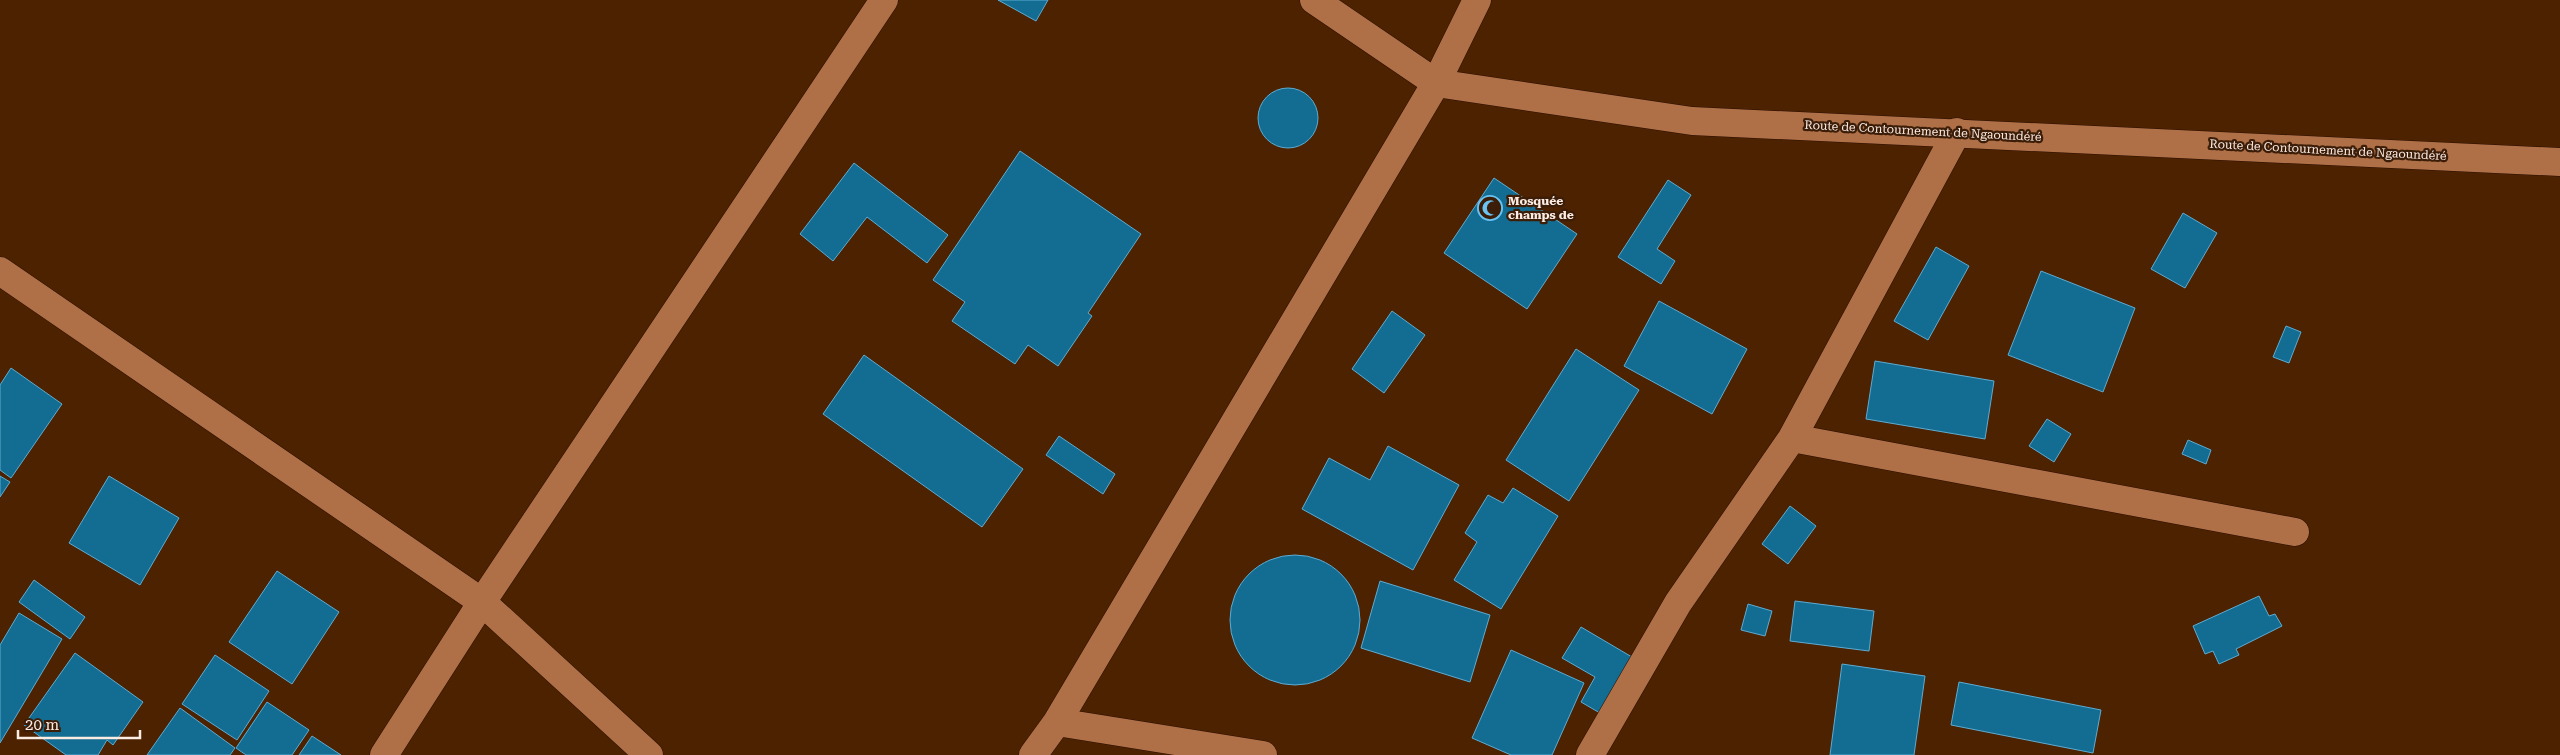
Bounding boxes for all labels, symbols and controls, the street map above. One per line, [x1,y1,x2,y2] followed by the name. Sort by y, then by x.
[1804,118,2042,144] street label: Route de Contournement de Ngaoundéré
[2209,137,2447,163] street label: Route de Contournement de Ngaoundéré
[1508,194,1574,222] place label: Mosquée champs de
[1477,195,1503,221] mosque icon: Mosquée champs de
[18,708,140,740] scale bar
[25,716,60,734] text: 20 m

